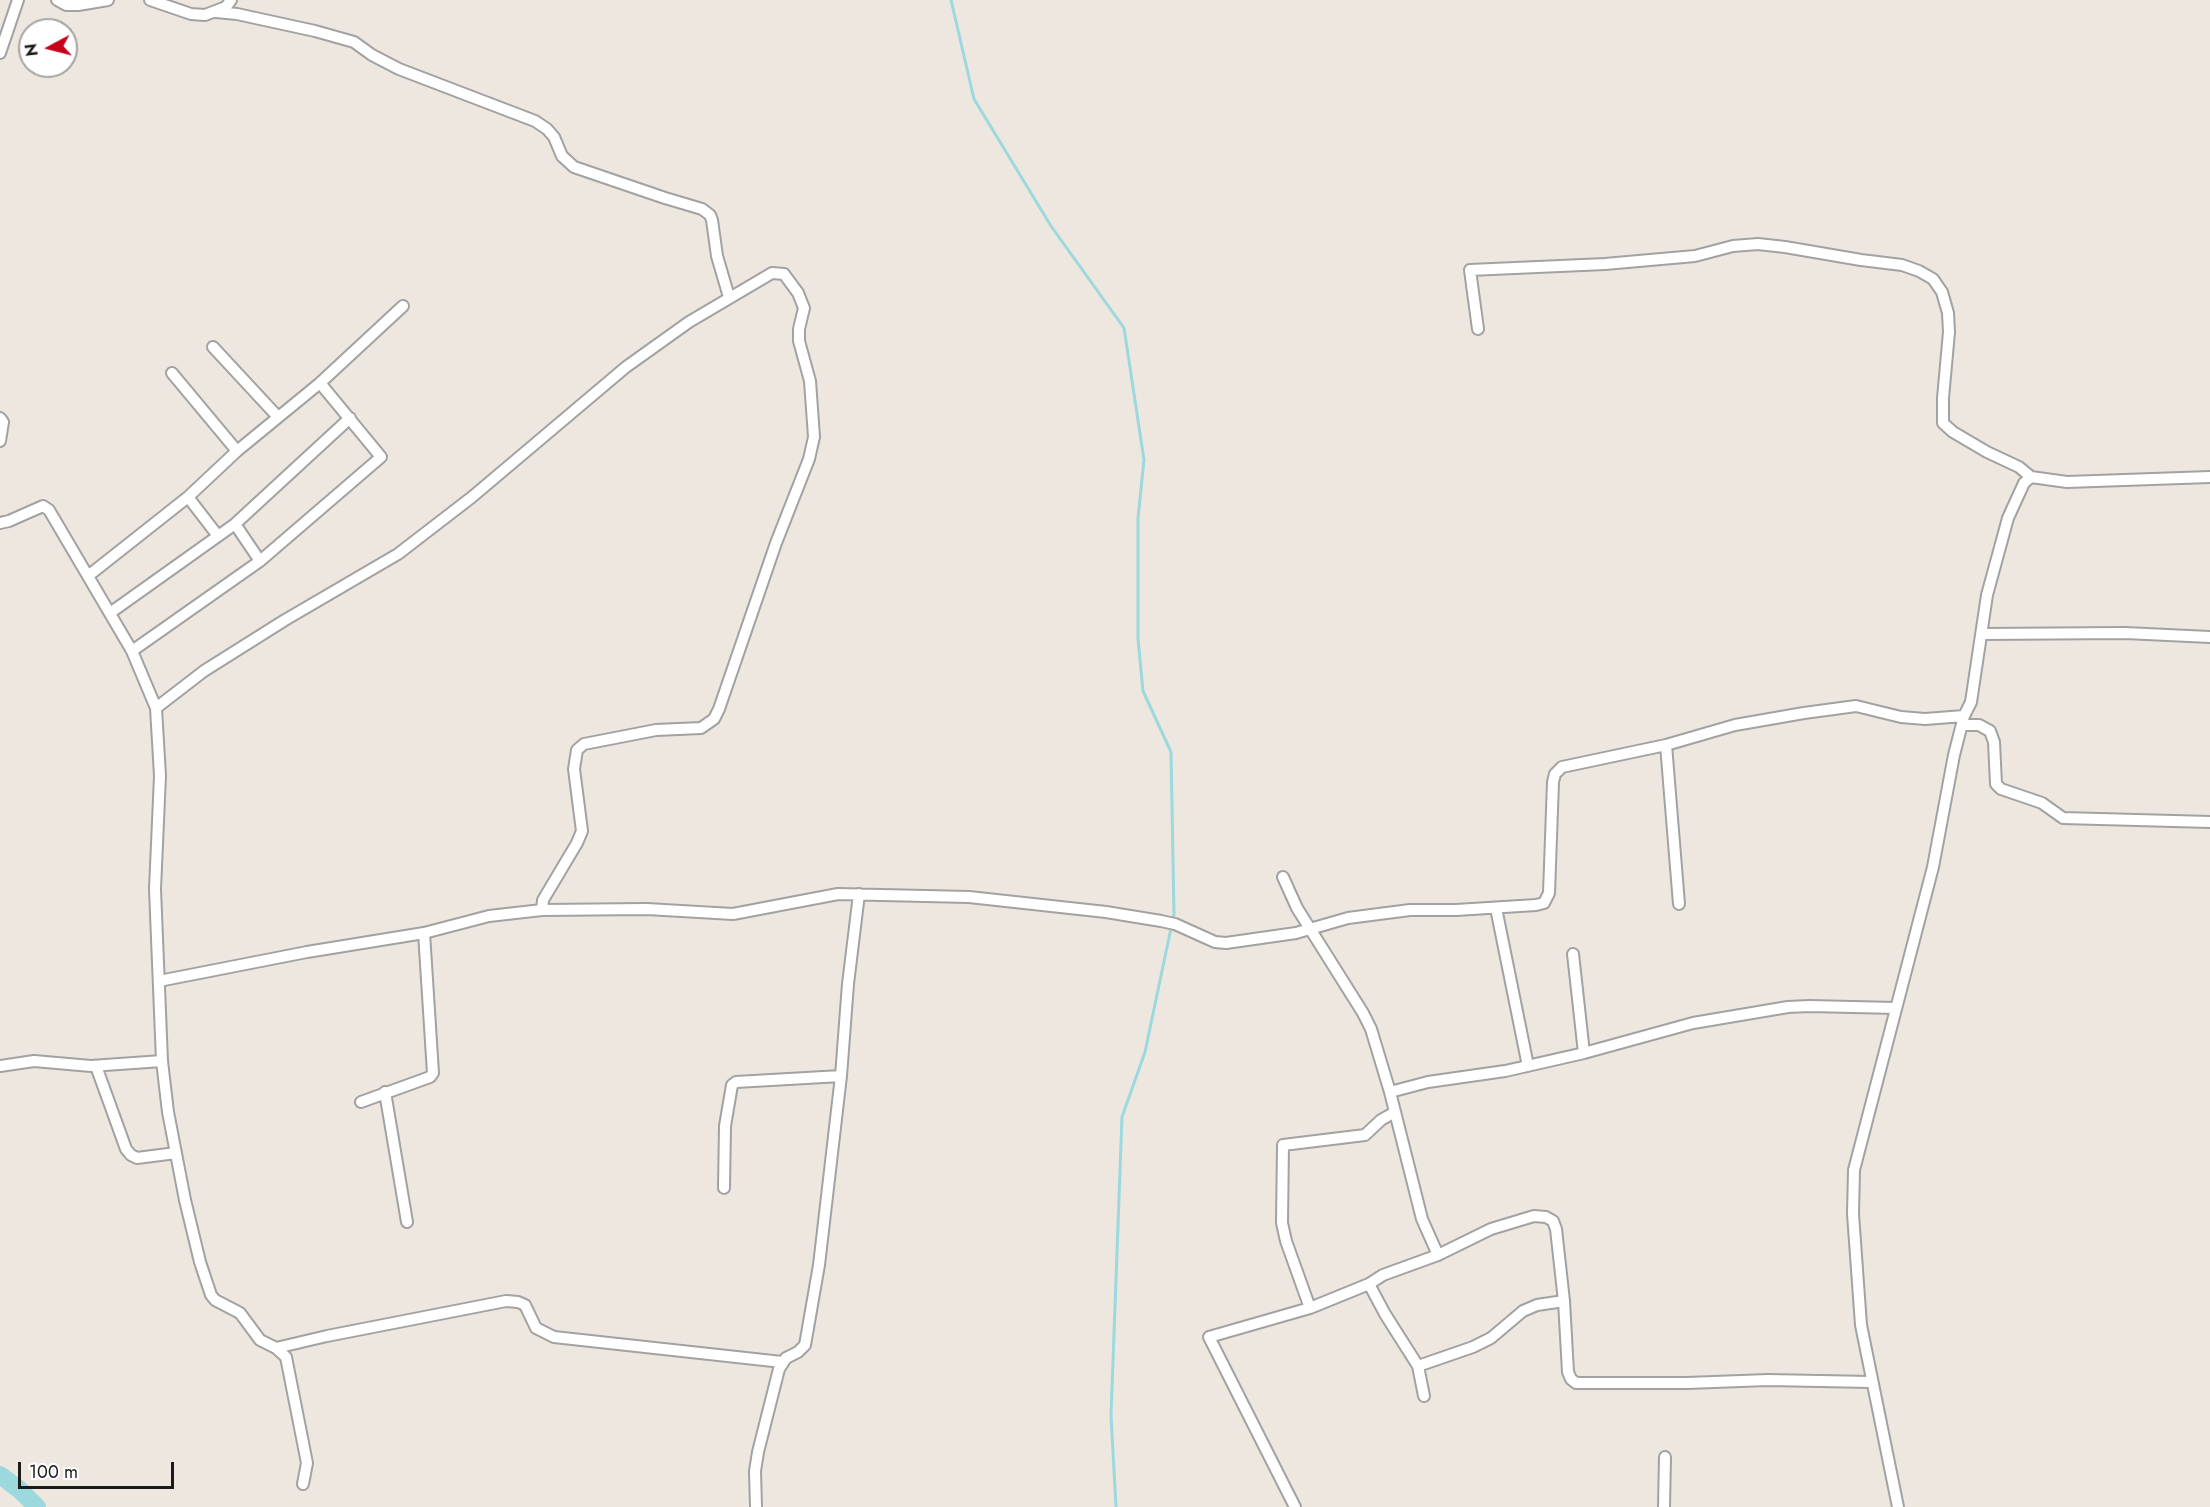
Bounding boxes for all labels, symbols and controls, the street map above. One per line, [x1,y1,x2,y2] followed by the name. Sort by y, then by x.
[18,18,78,78] north arrow
[19,42,44,58] text: N
[21,1450,177,1488] scale bar
[29,1459,78,1485] text: 100 m

